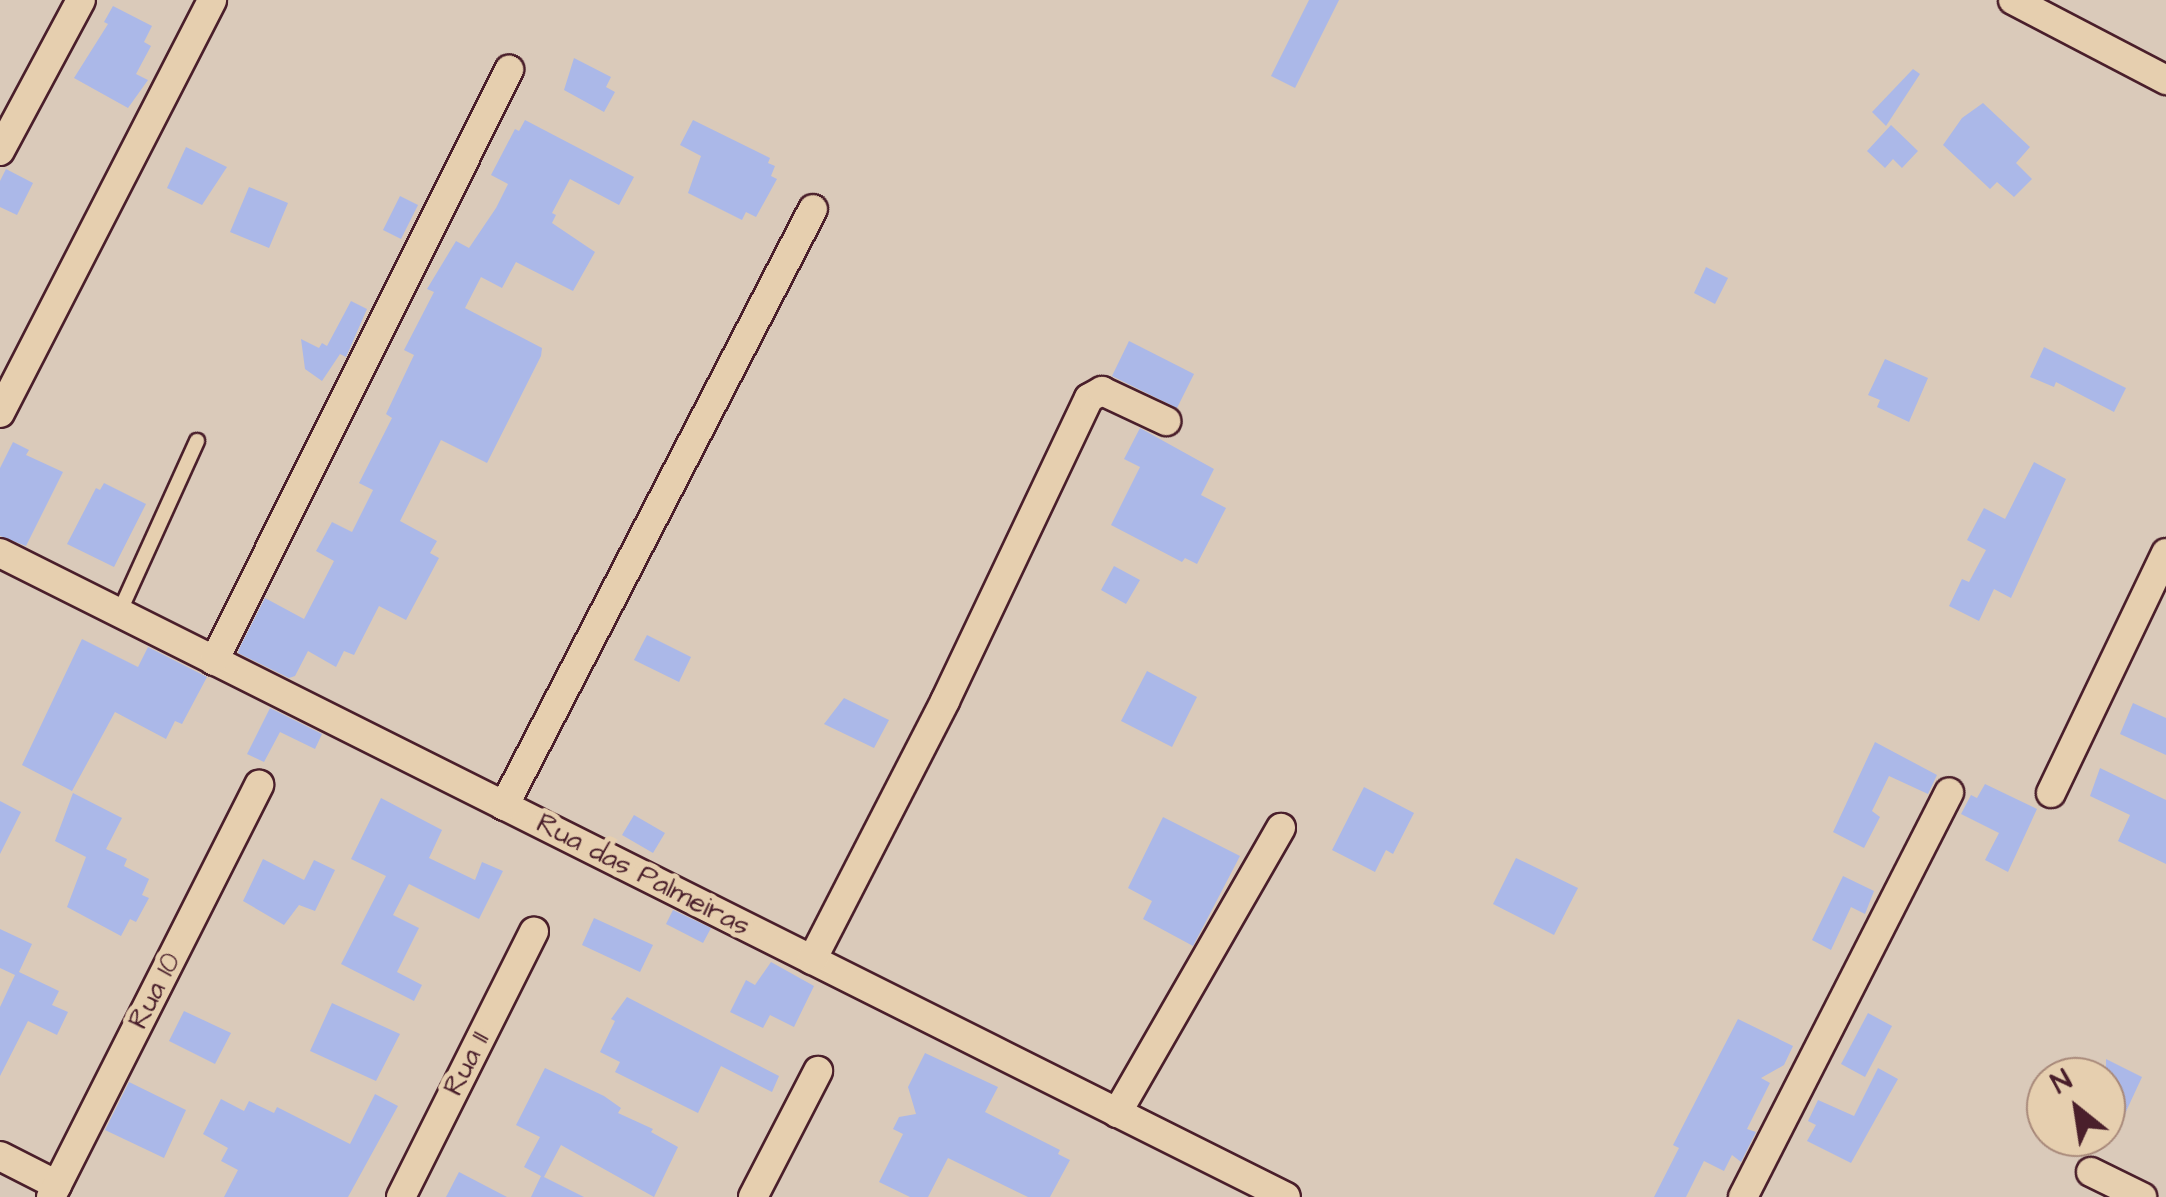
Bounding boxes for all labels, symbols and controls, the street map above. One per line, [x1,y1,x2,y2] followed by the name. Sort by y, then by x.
[531,807,755,943] street label: Rua das Palmeiras
[122,947,188,1035] street label: Rua 10
[437,1027,497,1101] street label: Rua 11
[2026,1057,2126,1157] north arrow
[2044,1061,2079,1104] text: N

